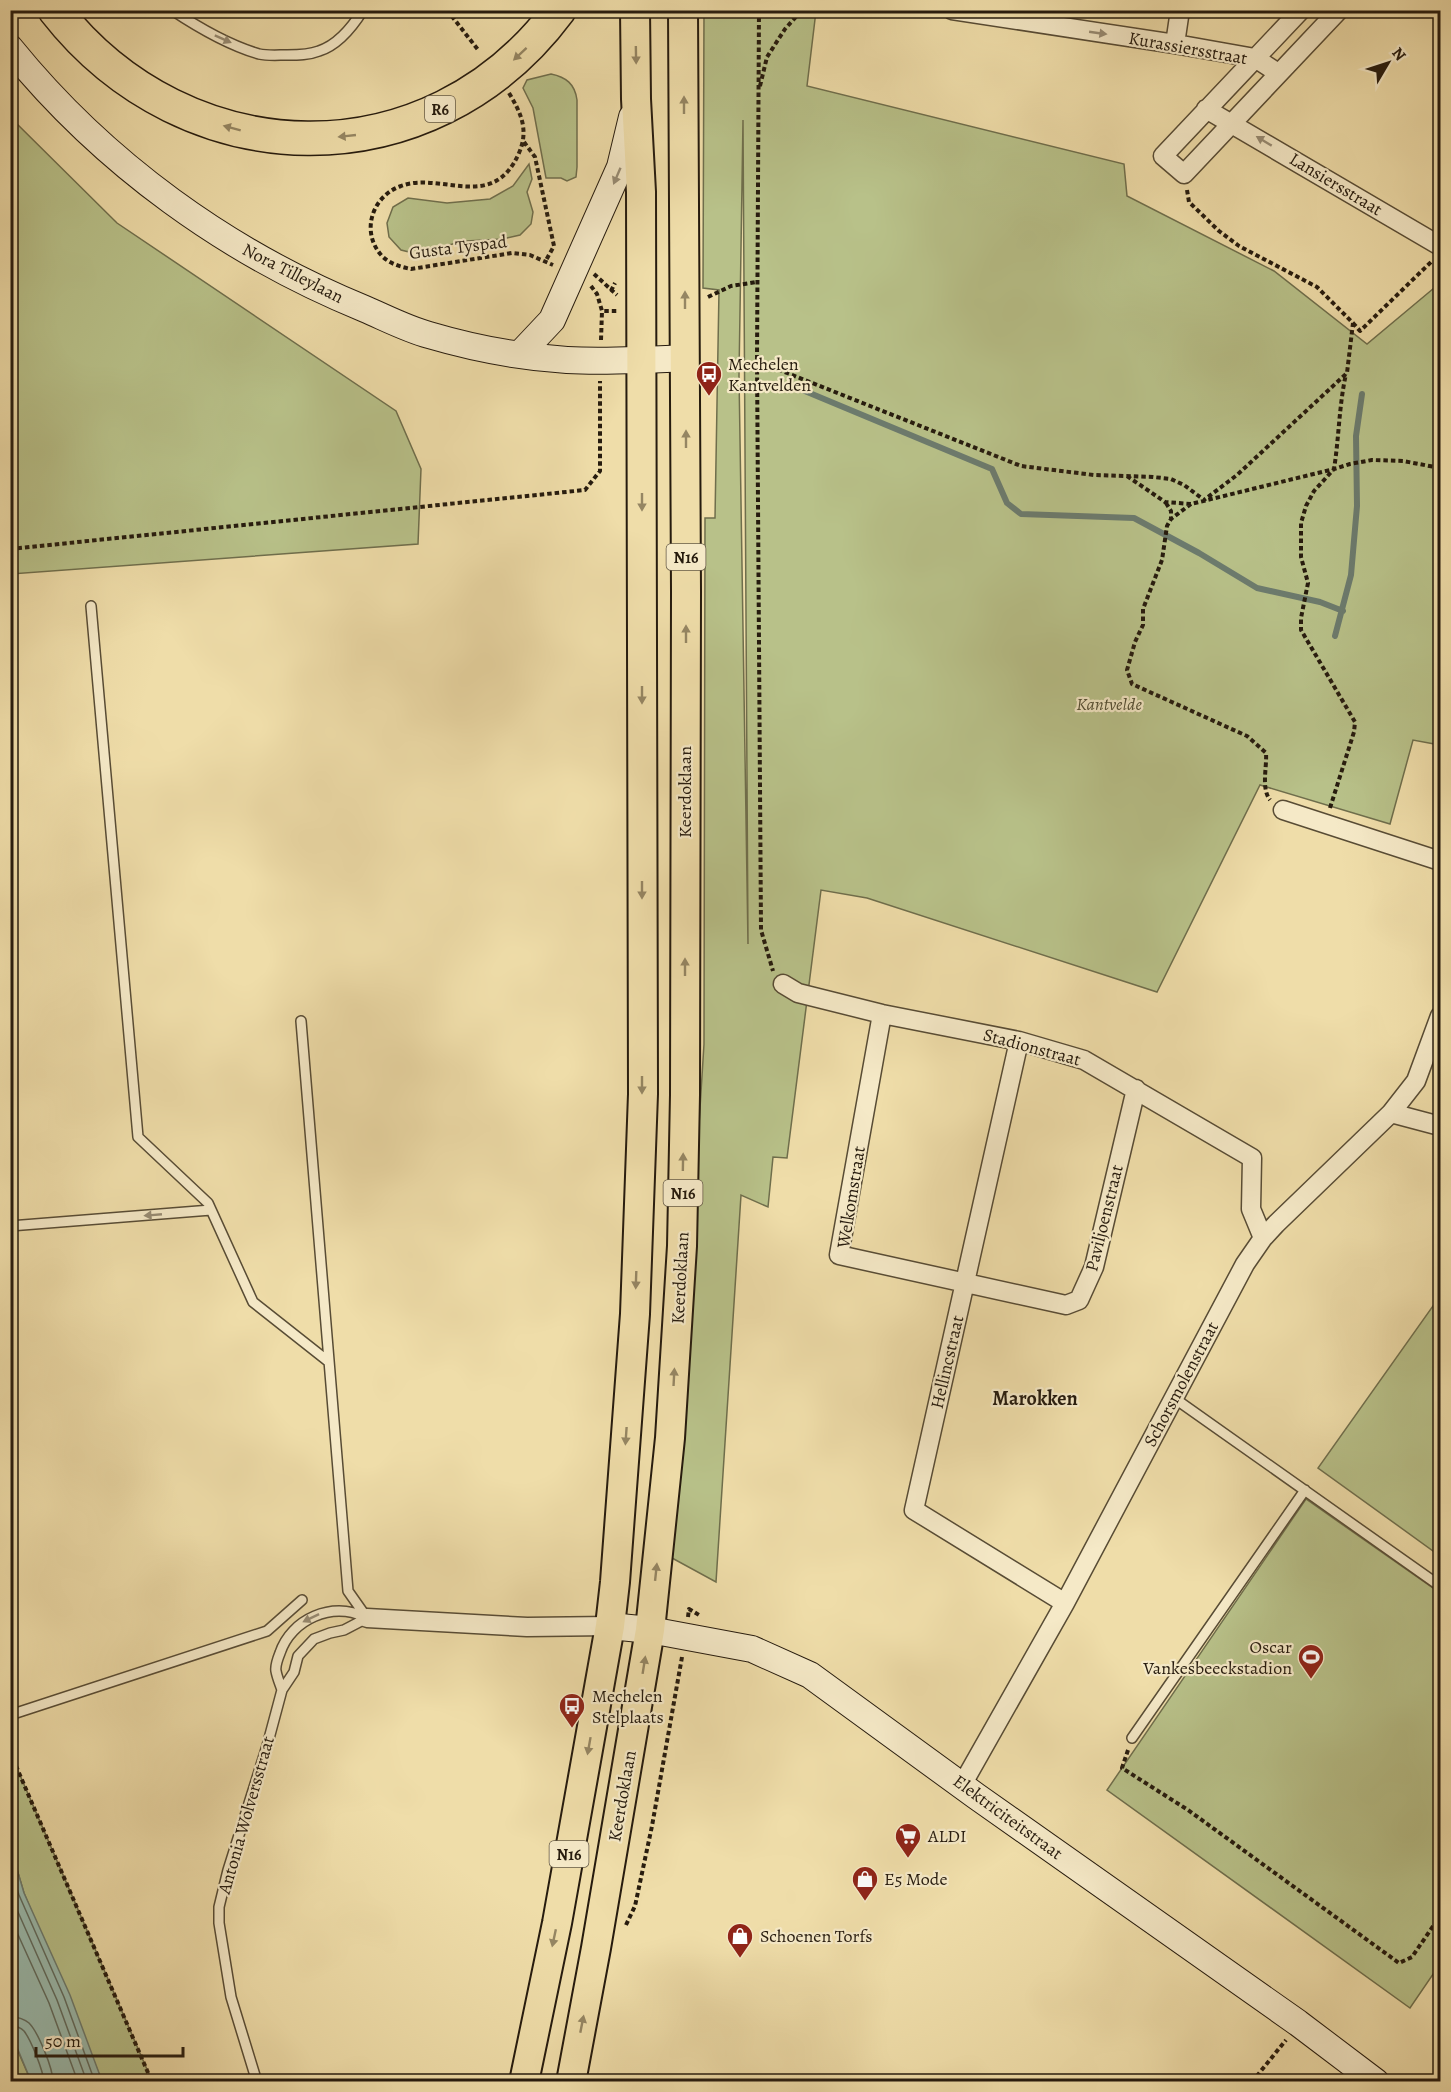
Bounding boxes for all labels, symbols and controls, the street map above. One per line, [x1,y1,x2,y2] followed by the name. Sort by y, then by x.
[1127,26,1249,70] street label: Kurassiersstraat
[1088,28,1107,37] one-way arrow
[1358,33,1418,93] north arrow
[214,34,232,44] one-way arrow
[1387,43,1411,66] text: N
[631,45,641,64] one-way arrow
[513,47,528,60] one-way arrow
[679,95,689,114] one-way arrow
[425,96,455,122] road number: R6
[223,123,241,133] one-way arrow
[337,131,356,141] one-way arrow
[1256,136,1272,147] one-way arrow
[1285,147,1387,221] street label: Lansiersstraat
[612,167,622,185] one-way arrow
[408,229,509,265] street label: Gusta Tyspad
[238,237,348,309] street label: Nora Tilleylaan
[680,290,690,309] one-way arrow
[728,352,811,397] place label: Mechelen Kantvelden
[694,359,724,397] bus stop icon: Mechelen Kantvelden
[681,429,691,448] one-way arrow
[637,493,647,512] one-way arrow
[666,544,706,570] road number: N16
[681,624,691,643] one-way arrow
[637,686,647,705] one-way arrow
[1076,692,1142,716] park label: Kantvelde
[673,746,697,838] street label: Keerdoklaan
[637,881,647,900] one-way arrow
[680,957,690,976] one-way arrow
[981,1022,1083,1072] street label: Stadionstraat
[637,1076,647,1095] one-way arrow
[831,1144,871,1251] street label: Welkomstraat
[679,1152,688,1171] one-way arrow
[1079,1162,1129,1274] street label: Paviljoenstraat
[664,1180,702,1206] road number: N16
[143,1210,162,1220] one-way arrow
[666,1231,694,1325] street label: Keerdoklaan
[631,1270,641,1289] one-way arrow
[925,1313,969,1411] street label: Hellincstraat
[1138,1317,1224,1451] street label: Schorsmolenstraat
[669,1368,679,1387] one-way arrow
[992,1385,1078,1412] district label: Marokken
[621,1426,630,1445] one-way arrow
[652,1562,661,1581] one-way arrow
[303,1614,320,1623] one-way arrow
[1142,1635,1292,1680] place label: Oscar Vankesbeeckstadion
[1296,1642,1326,1680] sports icon: Oscar Vankesbeeckstadion
[640,1655,649,1674] one-way arrow
[592,1684,664,1729] place label: Mechelen Stelplaats
[557,1691,587,1729] bus stop icon: Mechelen Stelplaats
[212,1733,280,1898] street label: Antonia Wolversstraat
[584,1737,593,1756] one-way arrow
[602,1748,642,1843] street label: Keerdoklaan
[948,1769,1068,1865] street label: Elektriciteitstraat
[893,1821,923,1859] supermarket icon: ALDI
[927,1824,966,1848] place label: ALDI
[550,1841,588,1867] road number: N16
[850,1864,880,1902] shop icon: E5 Mode
[884,1867,948,1891] place label: E5 Mode
[725,1921,755,1959] shop icon: Schoenen Torfs
[760,1924,873,1948] place label: Schoenen Torfs
[548,1929,558,1947] one-way arrow
[578,2014,587,2033] one-way arrow
[36,2020,183,2058] scale bar
[45,2029,81,2053] text: 50 m

